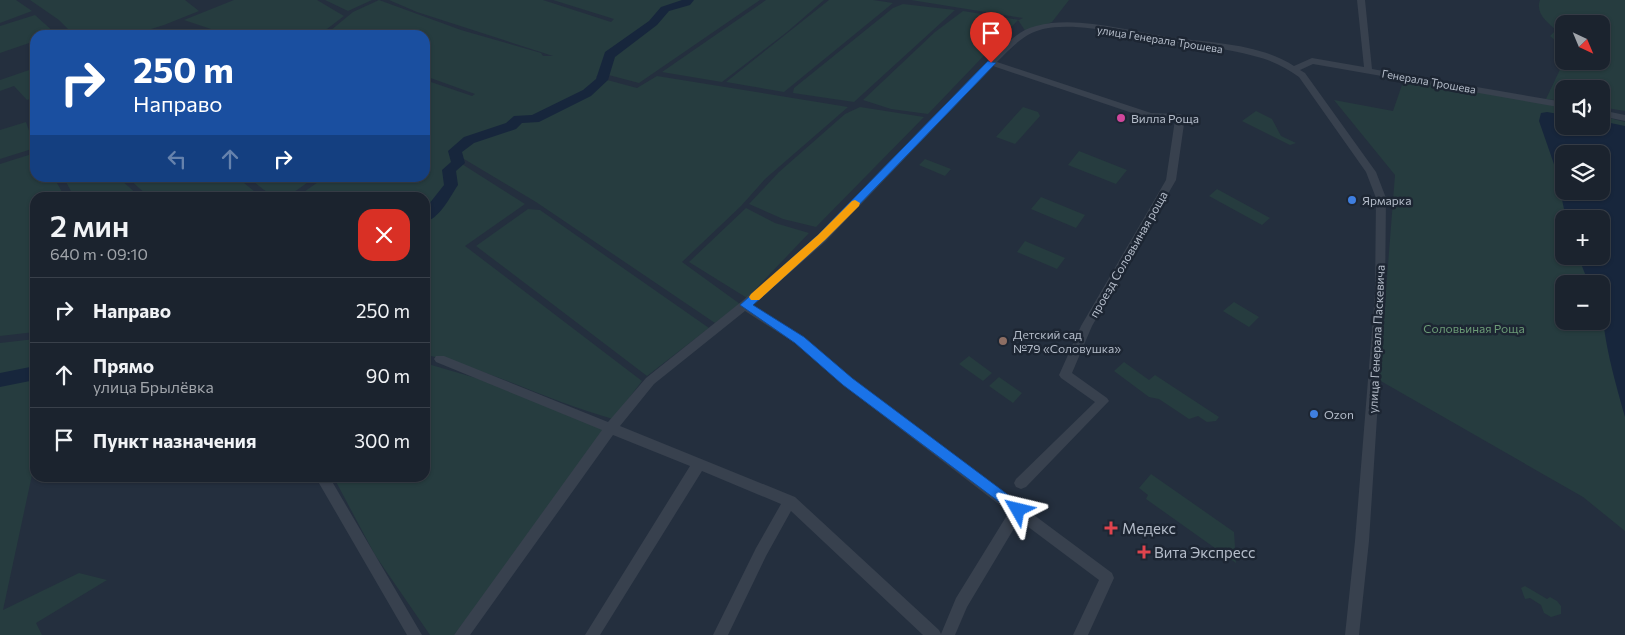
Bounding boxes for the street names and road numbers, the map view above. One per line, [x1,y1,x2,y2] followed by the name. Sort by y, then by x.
[1096,23,1224,55] street label: улица Генерала Трошева
[1381,66,1477,96] street label: Генерала Трошева
[1086,188,1170,320] street label: проезд Соловьиная роща
[1365,264,1387,414] street label: улица Генерала Паскевича

